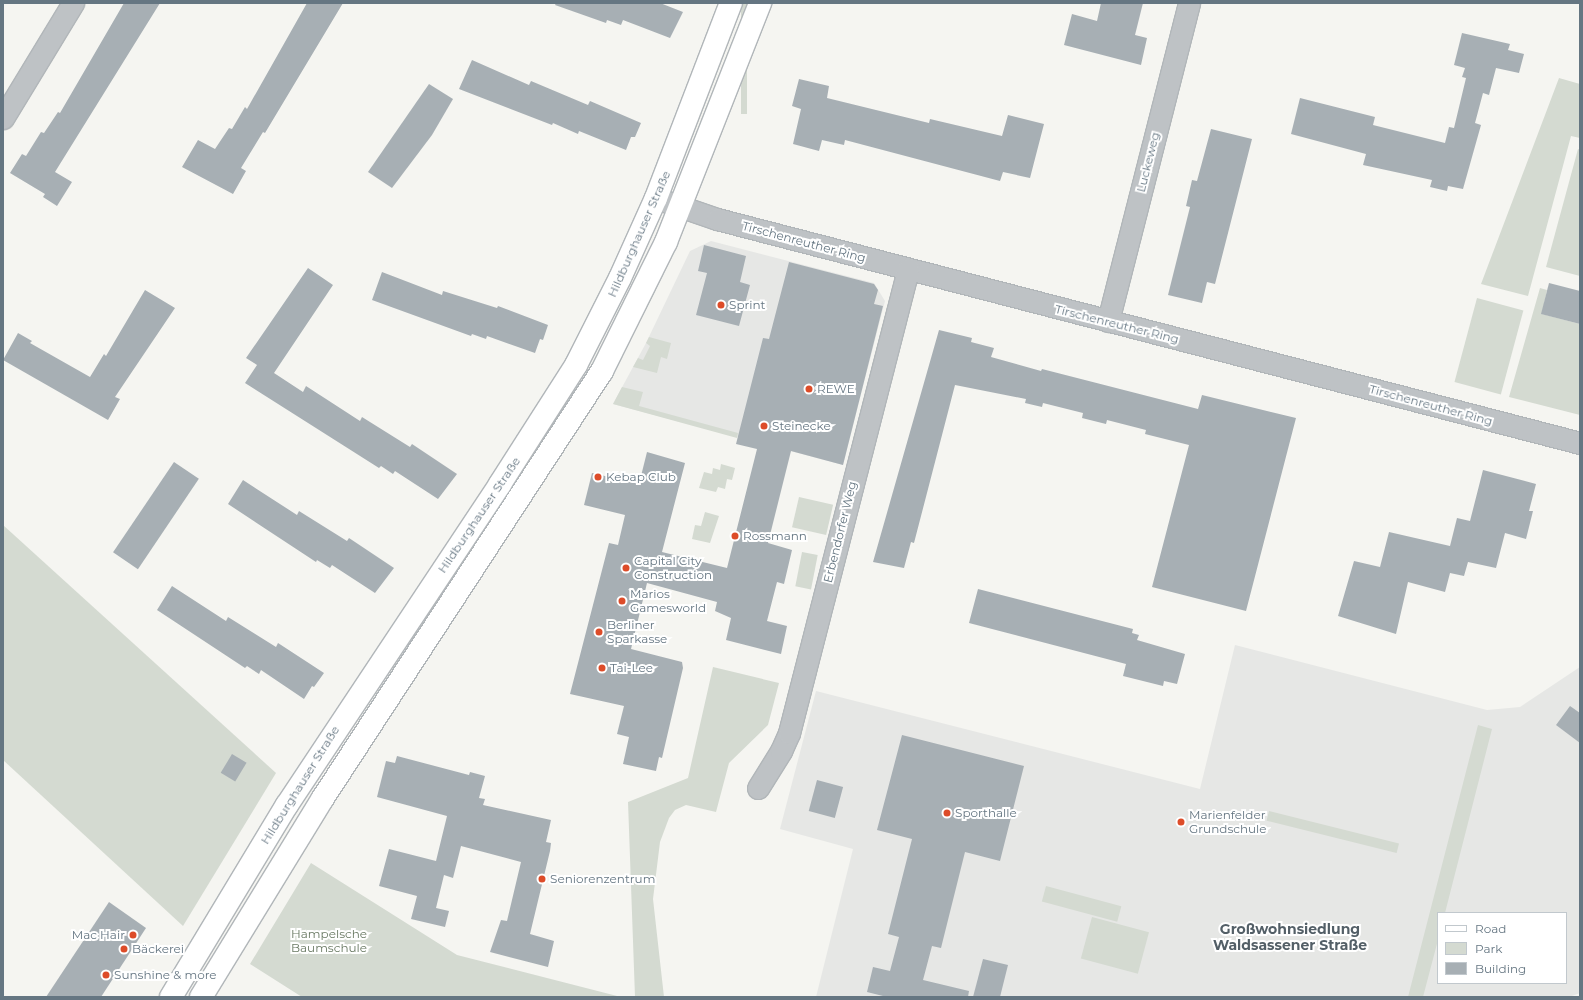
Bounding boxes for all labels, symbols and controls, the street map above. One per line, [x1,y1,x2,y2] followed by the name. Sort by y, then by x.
[1134,130,1162,194] street label: Luckeweg
[605,169,673,299] street label: Hildburghauser Straße
[741,219,867,265] street label: Tirschenreuther Ring
[729,298,765,312] place label: Sprint
[716,300,726,310] marker: Sprint
[1054,302,1180,346] street label: Tirschenreuther Ring
[817,382,855,396] place label: REWE
[1368,382,1494,428] street label: Tirschenreuther Ring
[804,384,814,394] marker: REWE
[772,419,831,433] place label: Steinecke
[759,421,769,431] marker: Steinecke
[435,454,523,576] street label: Hildburghauser Straße
[606,470,676,484] place label: Kebap Club
[593,472,603,482] marker: Kebap Club
[820,480,860,584] street label: Erbendorfer Weg
[743,529,807,543] place label: Rossmann
[730,531,740,541] marker: Rossmann
[634,554,712,582] place label: Capital City Construction
[621,563,631,573] marker: Capital City Construction
[630,587,706,615] place label: Marios Gamesworld
[617,596,627,606] marker: Marios Gamesworld
[607,618,667,646] place label: Berliner Sparkasse
[594,627,604,637] marker: Berliner Sparkasse
[610,661,653,675] place label: Tai-Lee
[597,663,607,673] marker: Tai-Lee
[258,723,342,847] street label: Hildburghauser Straße
[955,806,1017,820] place label: Sporthalle
[942,808,952,818] marker: Sporthalle
[1189,808,1267,836] place label: Marienfelder Grundschule
[1176,817,1186,827] marker: Marienfelder Grundschule
[550,872,655,886] place label: Seniorenzentrum
[537,874,547,884] marker: Seniorenzentrum
[1437,912,1567,984] legend
[1213,921,1367,954] district label: Großwohnsiedlung Waldsassener Straße
[1475,921,1506,936] text: Road
[291,927,367,955] park label: Hampelsche Baumschule
[72,928,125,942] place label: Mac Hair
[128,930,138,940] marker: Mac Hair
[1475,941,1502,956] text: Park
[132,942,184,956] place label: Bäckerei
[119,944,129,954] marker: Bäckerei
[1475,961,1526,976] text: Building
[114,968,217,982] place label: Sunshine & more
[101,970,111,980] marker: Sunshine & more

